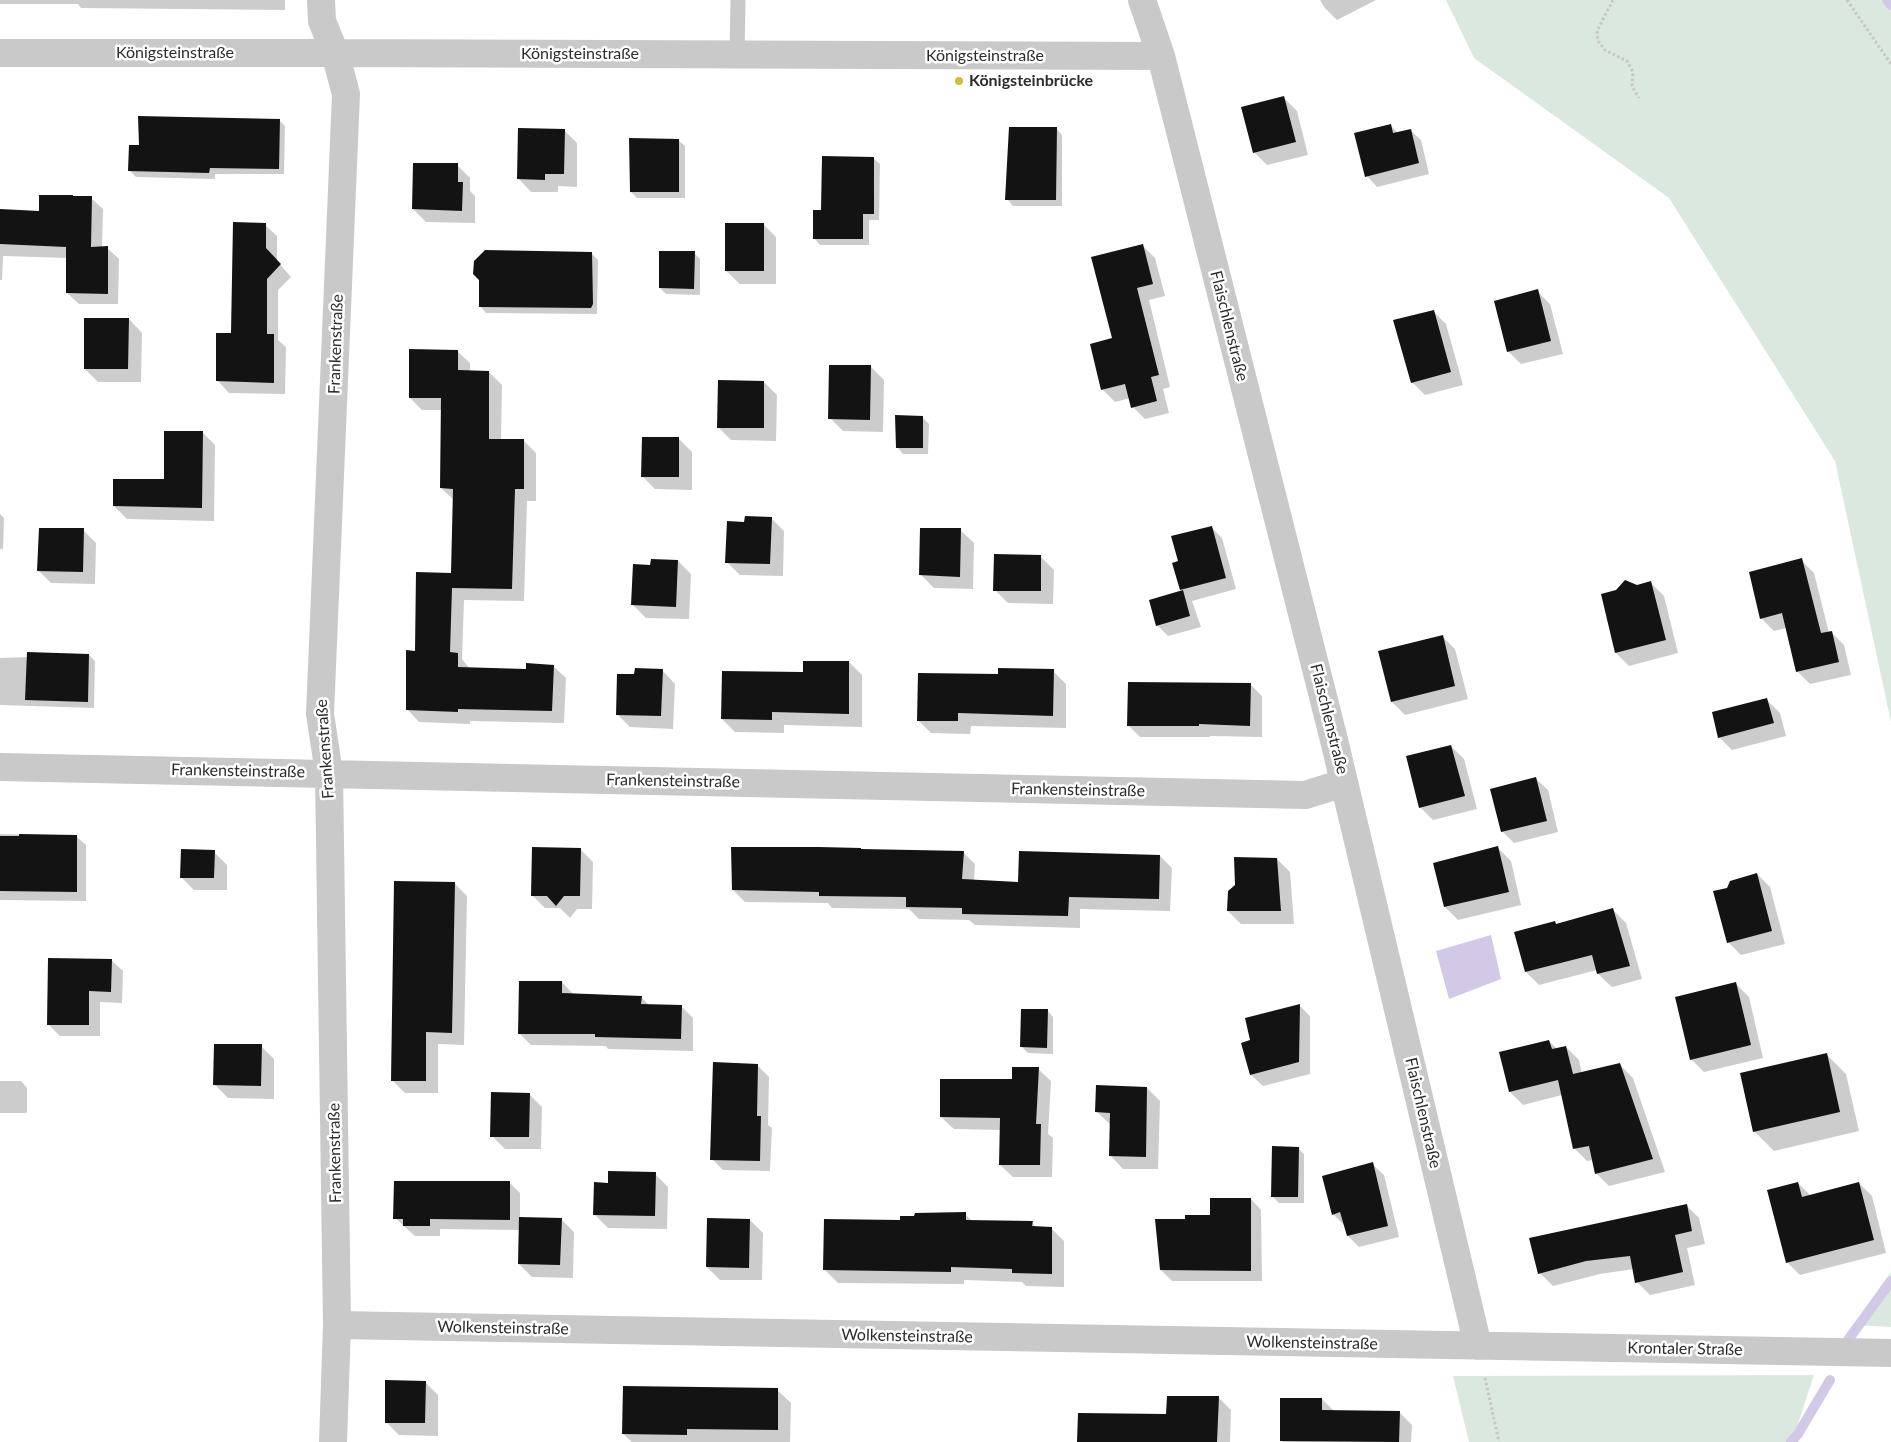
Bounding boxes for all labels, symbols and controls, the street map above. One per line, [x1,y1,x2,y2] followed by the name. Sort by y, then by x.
[116,43,234,63] street label: Königsteinstraße
[521,44,639,64] street label: Königsteinstraße
[926,46,1044,66] street label: Königsteinstraße
[969,71,1093,91] place label: Königsteinbrücke
[953,75,965,87] marker: Königsteinbrücke
[1206,269,1252,383] street label: Flaischlenstraße
[325,294,347,394] street label: Frankenstraße
[1306,662,1352,776] street label: Flaischlenstraße
[312,698,338,800] street label: Frankenstraße
[171,760,305,782] street label: Frankensteinstraße
[606,770,740,792] street label: Frankensteinstraße
[1011,779,1145,801] street label: Frankensteinstraße
[1401,1056,1445,1170] street label: Flaischlenstraße
[325,1103,345,1203] street label: Frankenstraße
[437,1317,569,1339] street label: Wolkensteinstraße
[841,1325,973,1347] street label: Wolkensteinstraße
[1246,1332,1378,1354] street label: Wolkensteinstraße
[1627,1338,1743,1360] street label: Krontaler Straße

